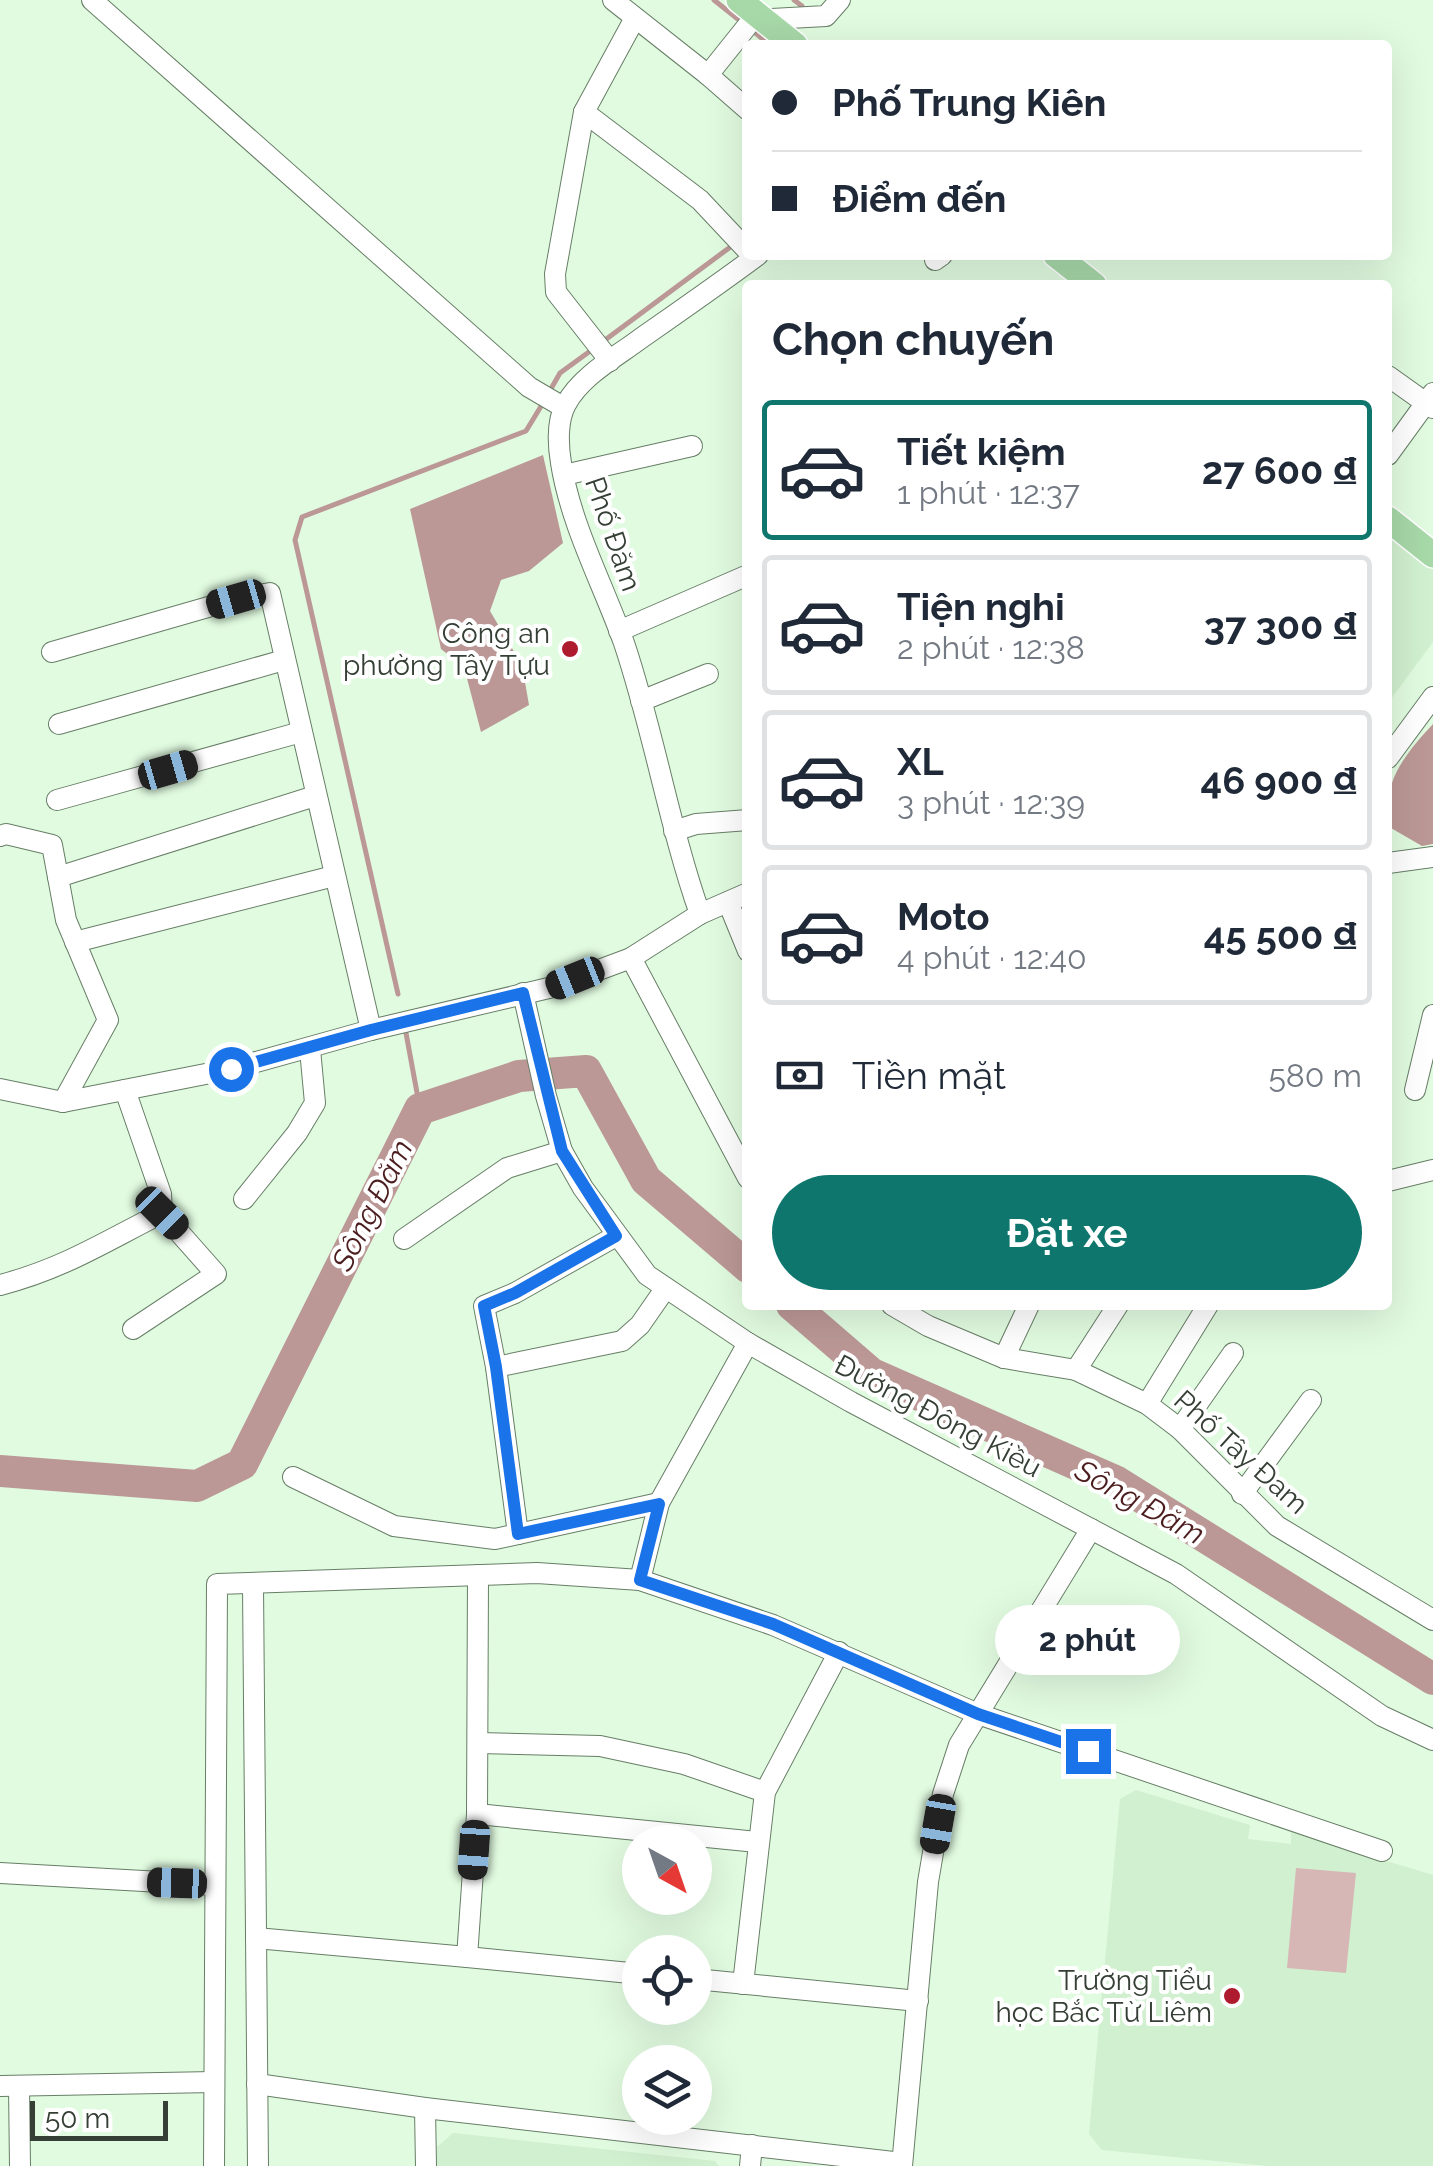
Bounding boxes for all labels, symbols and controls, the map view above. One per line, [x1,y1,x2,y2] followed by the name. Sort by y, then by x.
[832,80,1106,125] text: Phố Trung Kiên
[832,176,1007,221] text: Điểm đến
[772,313,1054,366] text: Chọn chuyến
[777,425,867,515] icon: car
[897,429,1066,474] text: Tiết kiệm
[1202,448,1357,493] text: 27 600 ₫
[578,473,648,595] street label: Phố Đăm
[897,474,1080,511] text: 1 phút · 12:37
[203,576,269,622] car
[777,580,867,670] icon: car
[897,584,1065,629] text: Tiện nghi
[1204,603,1357,648] text: 37 300 ₫
[343,617,550,682] place label: Công an phường Tây Tựu
[897,629,1085,666] text: 2 phút · 12:38
[559,638,581,660] marker: Công an phường Tây Tựu
[777,735,867,825] icon: car
[897,739,944,784] text: XL
[135,747,201,793] car
[1200,758,1357,803] text: 46 900 ₫
[897,784,1085,821] text: 3 phút · 12:39
[777,890,867,980] icon: car
[897,894,990,939] text: Moto
[1204,913,1357,958] text: 45 500 ₫
[897,939,1087,976] text: 4 phút · 12:40
[542,953,608,1003] car
[209,1047,254,1092] route start
[772,1048,827,1103] icon: cash
[852,1053,1006,1098] text: Tiền mặt
[1268,1057,1362,1094] text: 580 m
[324,1134,420,1277] water label: Sông Đăm
[772,1175,1362,1290] button: Đặt xe
[130,1181,194,1245] car
[829,1348,1047,1484] street label: Đường Đông Kiều
[1167,1383,1315,1521] street label: Phố Tây Đam
[1069,1452,1211,1552] water label: Sông Đăm
[996,1606,1180,1676] callout: 2 phút
[1039,1621,1136,1658] text: 2 phút
[1066,1729,1111,1774] route end
[918,1792,958,1856] car
[457,1819,491,1881] car
[622,1825,712,1915] north arrow
[622,1825,712,2135] map controls
[146,1867,208,1899] car
[622,1935,712,2025] button: locate
[995,1964,1212,2029] place label: Trường Tiểu học Bắc Từ Liêm
[1221,1985,1243,2007] marker: Trường Tiểu học Bắc Từ Liêm
[622,2045,712,2135] button: layers
[30,2096,168,2140] scale bar
[45,2102,110,2135] text: 50 m

